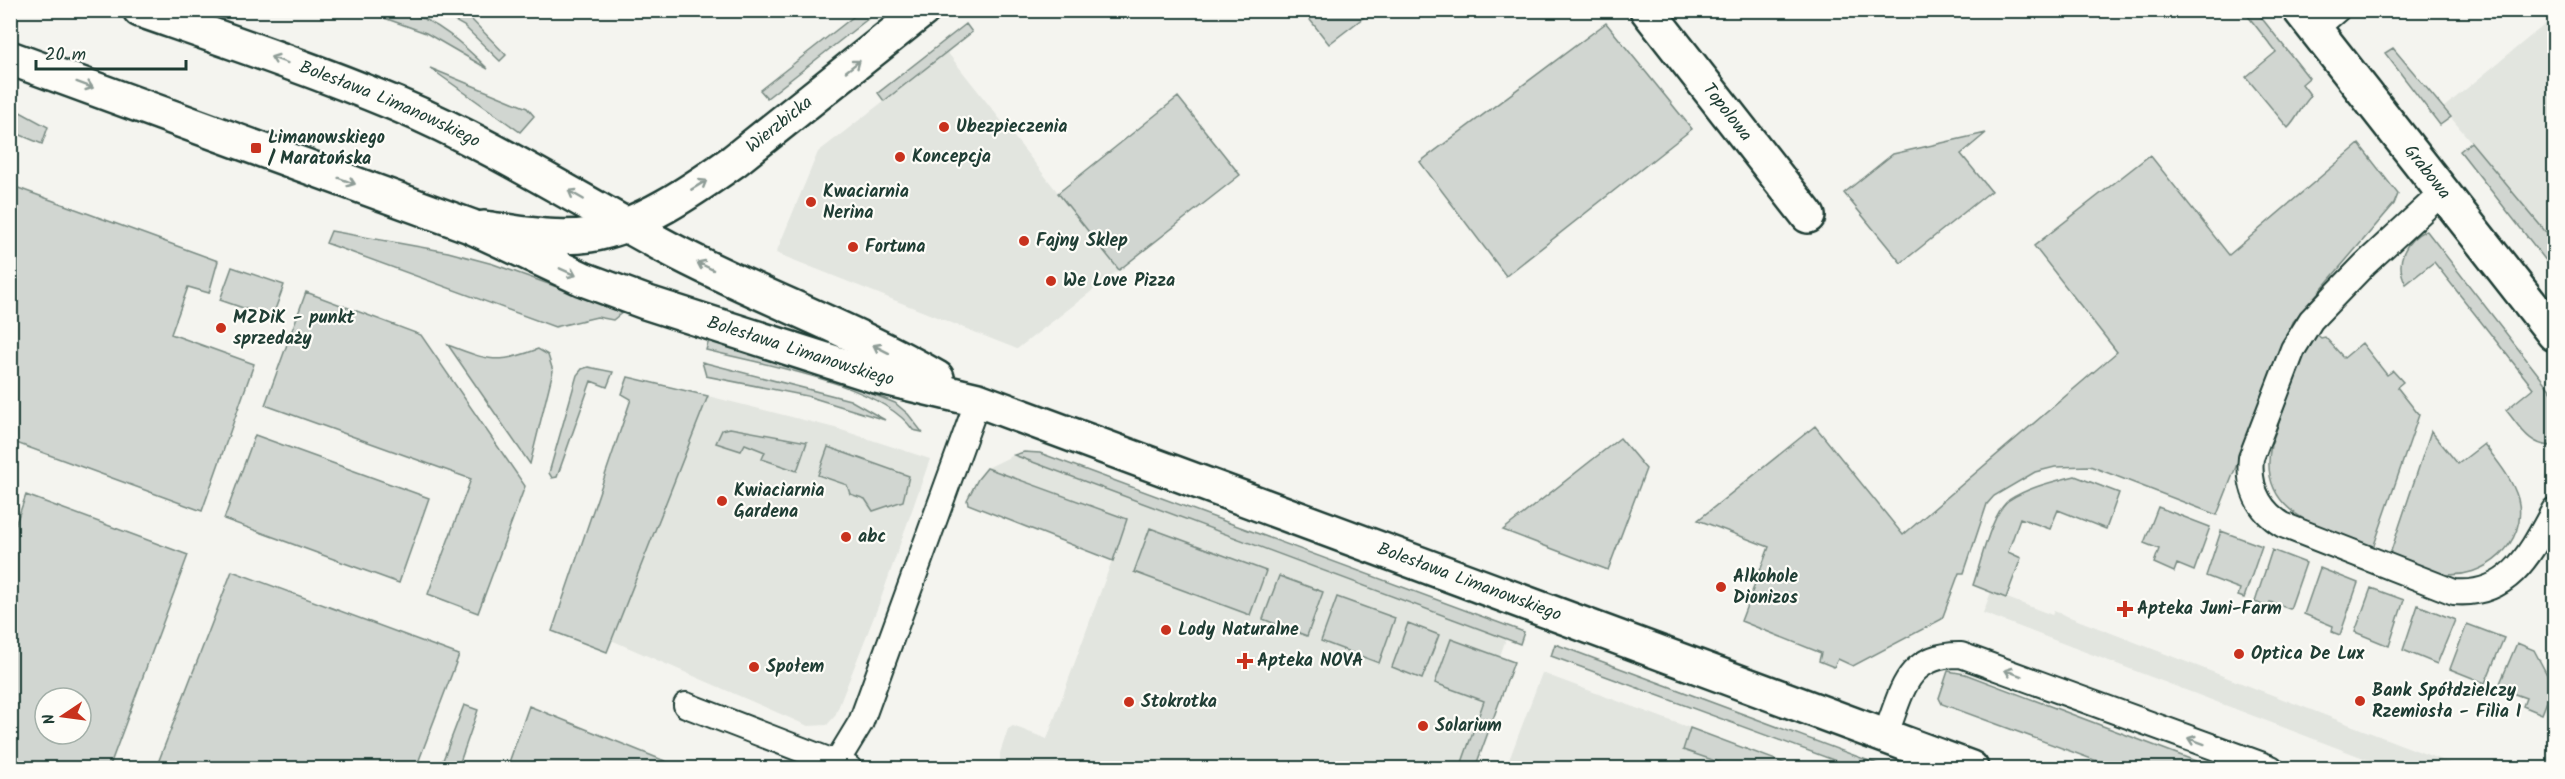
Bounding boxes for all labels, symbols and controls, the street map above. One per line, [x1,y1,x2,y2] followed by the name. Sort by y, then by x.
[36,33,186,71] scale bar
[45,41,86,70] text: 20 m
[270,53,289,64] one-way arrow
[295,53,485,156] street label: Bolesława Limanowskiego
[845,60,861,73] one-way arrow
[1695,77,1759,148] street label: Topolowa
[75,80,94,91] one-way arrow
[740,89,819,161] street label: Wierzbicka
[956,113,1068,142] place label: Ubezpieczenia
[937,120,951,134] marker: Ubezpieczenia
[267,124,385,174] place label: Limanowskiego / Maratońska
[2396,138,2458,206] street label: Grabowa
[249,141,263,155] marker: Limanowskiego / Maratońska
[912,143,991,172] place label: Koncepcja
[893,150,907,164] marker: Koncepcja
[337,176,356,187] one-way arrow
[823,178,909,228] place label: Kwaciarnia Nerina
[690,179,707,191] one-way arrow
[568,189,585,201] one-way arrow
[804,195,818,209] marker: Kwaciarnia Nerina
[1036,227,1128,256] place label: Fajny Sklep
[865,233,926,262] place label: Fortuna
[1017,234,1031,248] marker: Fajny Sklep
[846,240,860,254] marker: Fortuna
[696,260,714,272] one-way arrow
[559,267,577,279] one-way arrow
[1063,267,1175,296] place label: We Love Pizza
[1044,274,1058,288] marker: We Love Pizza
[233,304,355,354] place label: MZDiK - punkt sprzedaży
[703,308,897,394] street label: Bolesława Limanowskiego
[214,321,228,335] marker: MZDiK - punkt sprzedaży
[873,343,891,354] one-way arrow
[734,477,825,527] place label: Kwiaciarnia Gardena
[715,494,729,508] marker: Kwiaciarnia Gardena
[858,523,886,552] place label: abc
[839,530,853,544] marker: abc
[1373,535,1566,630] street label: Bolesława Limanowskiego
[1733,563,1798,613] place label: Alkohole Dionizos
[1714,580,1728,594] marker: Alkohole Dionizos
[2137,595,2282,624] place label: Apteka Juni-Farm
[2118,602,2132,616] marker: Apteka Juni-Farm
[1178,616,1299,645] place label: Lody Naturalne
[1159,623,1173,637] marker: Lody Naturalne
[2251,640,2365,669] place label: Optica De Lux
[1257,647,1363,676] place label: Apteka NOVA
[2232,647,2246,661] marker: Optica De Lux
[766,653,825,682] place label: Społem
[1238,654,1252,668] marker: Apteka NOVA
[747,660,761,674] marker: Społem
[2005,667,2023,678] one-way arrow
[2372,677,2522,727] place label: Bank Spółdzielczy Rzemiosła - Filia I
[33,686,93,746] north arrow
[1141,688,1217,717] place label: Stokrotka
[2353,694,2367,708] marker: Bank Spółdzielczy Rzemiosła - Filia I
[1122,695,1136,709] marker: Stokrotka
[37,711,63,727] text: N
[1435,712,1502,741] place label: Solarium
[1416,719,1430,733] marker: Solarium
[2187,735,2206,746] one-way arrow

